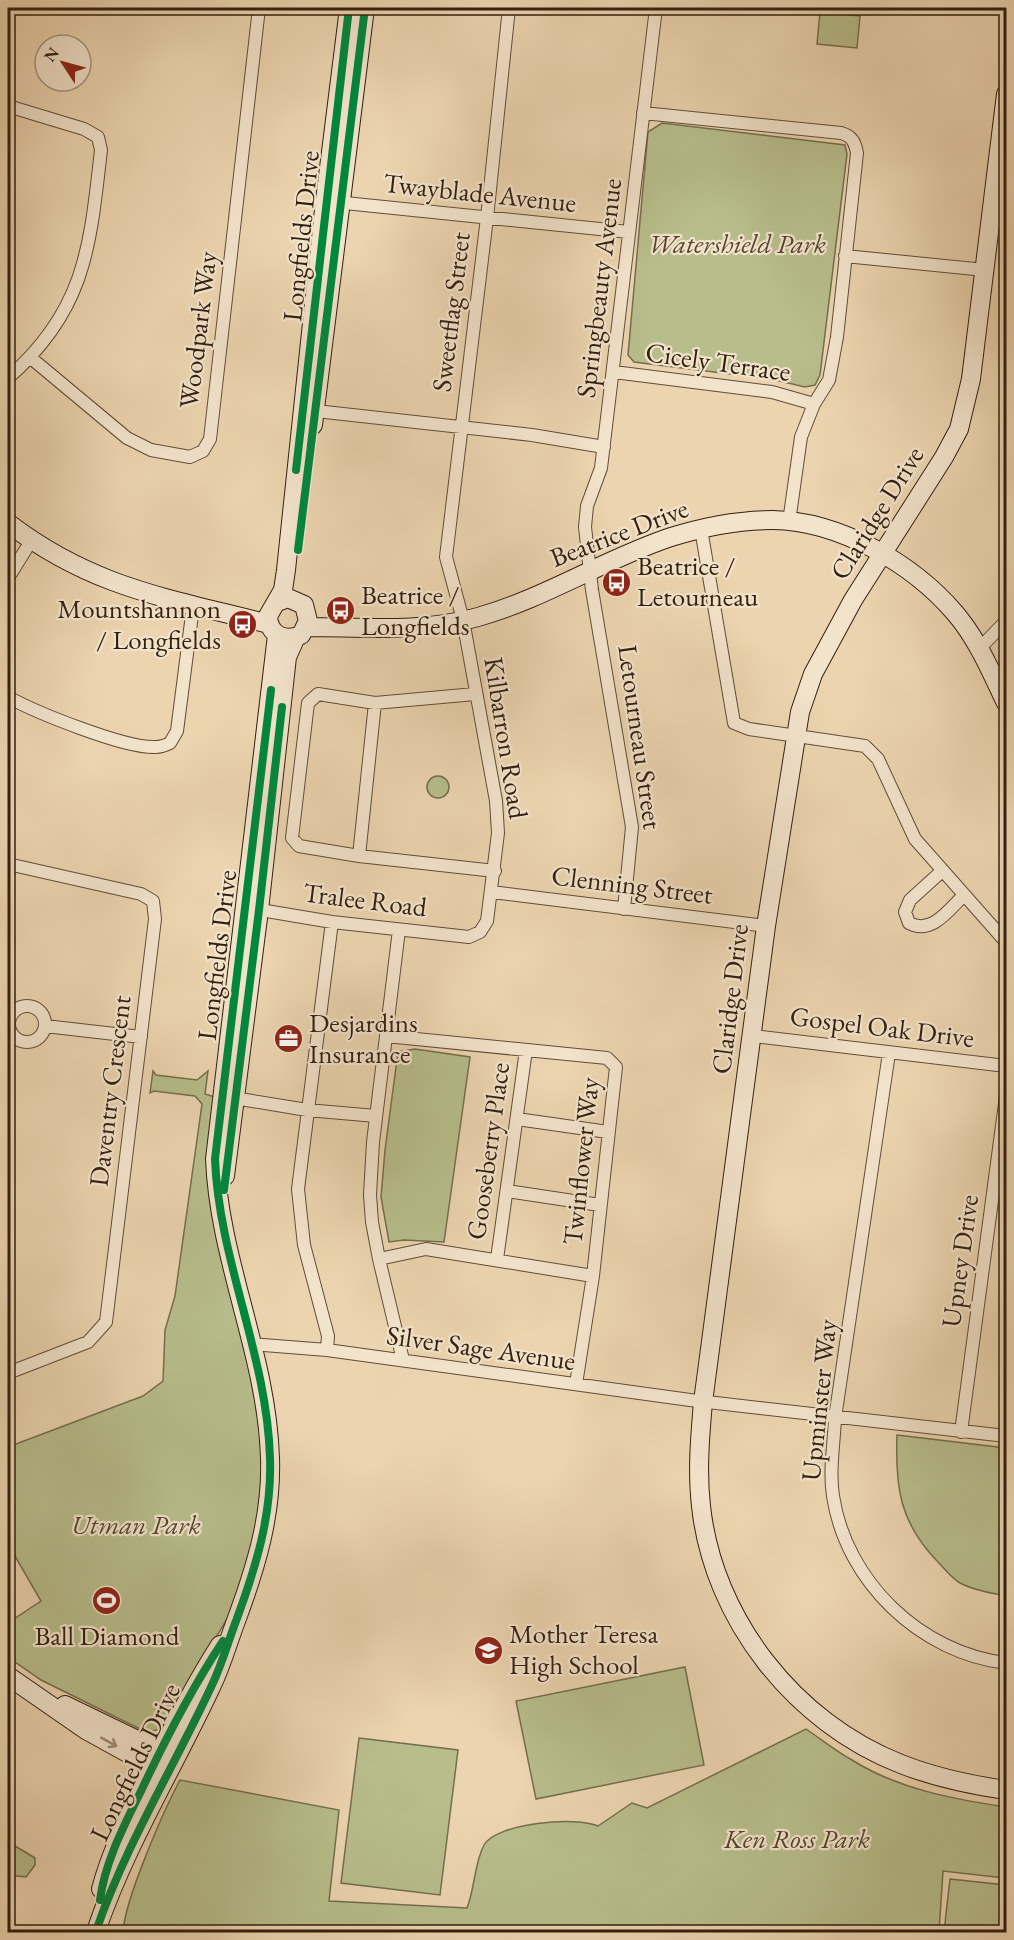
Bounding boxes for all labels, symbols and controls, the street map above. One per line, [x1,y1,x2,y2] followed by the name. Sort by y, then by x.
[33,33,93,93] north arrow
[39,43,64,66] text: N
[274,149,327,323] street label: Longfields Drive
[382,165,578,220] street label: Twayblade Avenue
[568,176,629,400] street label: Springbeauty Avenue
[648,226,826,261] park label: Watershield Park
[423,230,478,394] street label: Sweetflag Street
[170,249,225,411] street label: Woodpark Way
[643,334,793,389] street label: Cicely Terrace
[822,439,931,586] street label: Claridge Drive
[545,490,693,575] street label: Beatrice Drive
[637,548,758,614] place label: Beatrice / Letourneau
[600,566,632,598] bus stop icon: Beatrice / Letourneau
[361,577,470,643] place label: Beatrice / Longfields
[57,591,221,657] place label: Mountshannon / Longfields
[324,595,356,627] bus stop icon: Beatrice / Longfields
[226,609,258,641] bus stop icon: Mountshannon / Longfields
[610,642,671,832] street label: Letourneau Street
[476,655,537,822] street label: Kilbarron Road
[550,857,715,912] street label: Clenning Street
[189,868,244,1042] street label: Longfields Drive
[301,875,429,924] street label: Tralee Road
[703,922,756,1076] street label: Claridge Drive
[80,993,139,1189] street label: Daventry Crescent
[788,998,976,1055] street label: Gospel Oak Drive
[309,1005,418,1071] place label: Desjardins Insurance
[272,1023,304,1055] office icon: Desjardins Insurance
[458,1060,517,1242] street label: Gooseberry Place
[554,1075,607,1247] street label: Twinflower Way
[933,1192,986,1330] street label: Upney Drive
[384,1317,578,1378] street label: Silver Sage Avenue
[793,1317,844,1482] street label: Upminster Way
[71,1507,201,1542] park label: Utman Park
[91,1585,123,1617] sports icon: Ball Diamond
[509,1616,659,1682] place label: Mother Teresa High School
[34,1618,180,1653] place label: Ball Diamond
[472,1634,504,1666] school or university icon: Mother Teresa High School
[81,1677,188,1847] street label: Longfields Drive
[100,1736,117,1748] one-way arrow
[723,1821,870,1856] park label: Ken Ross Park

